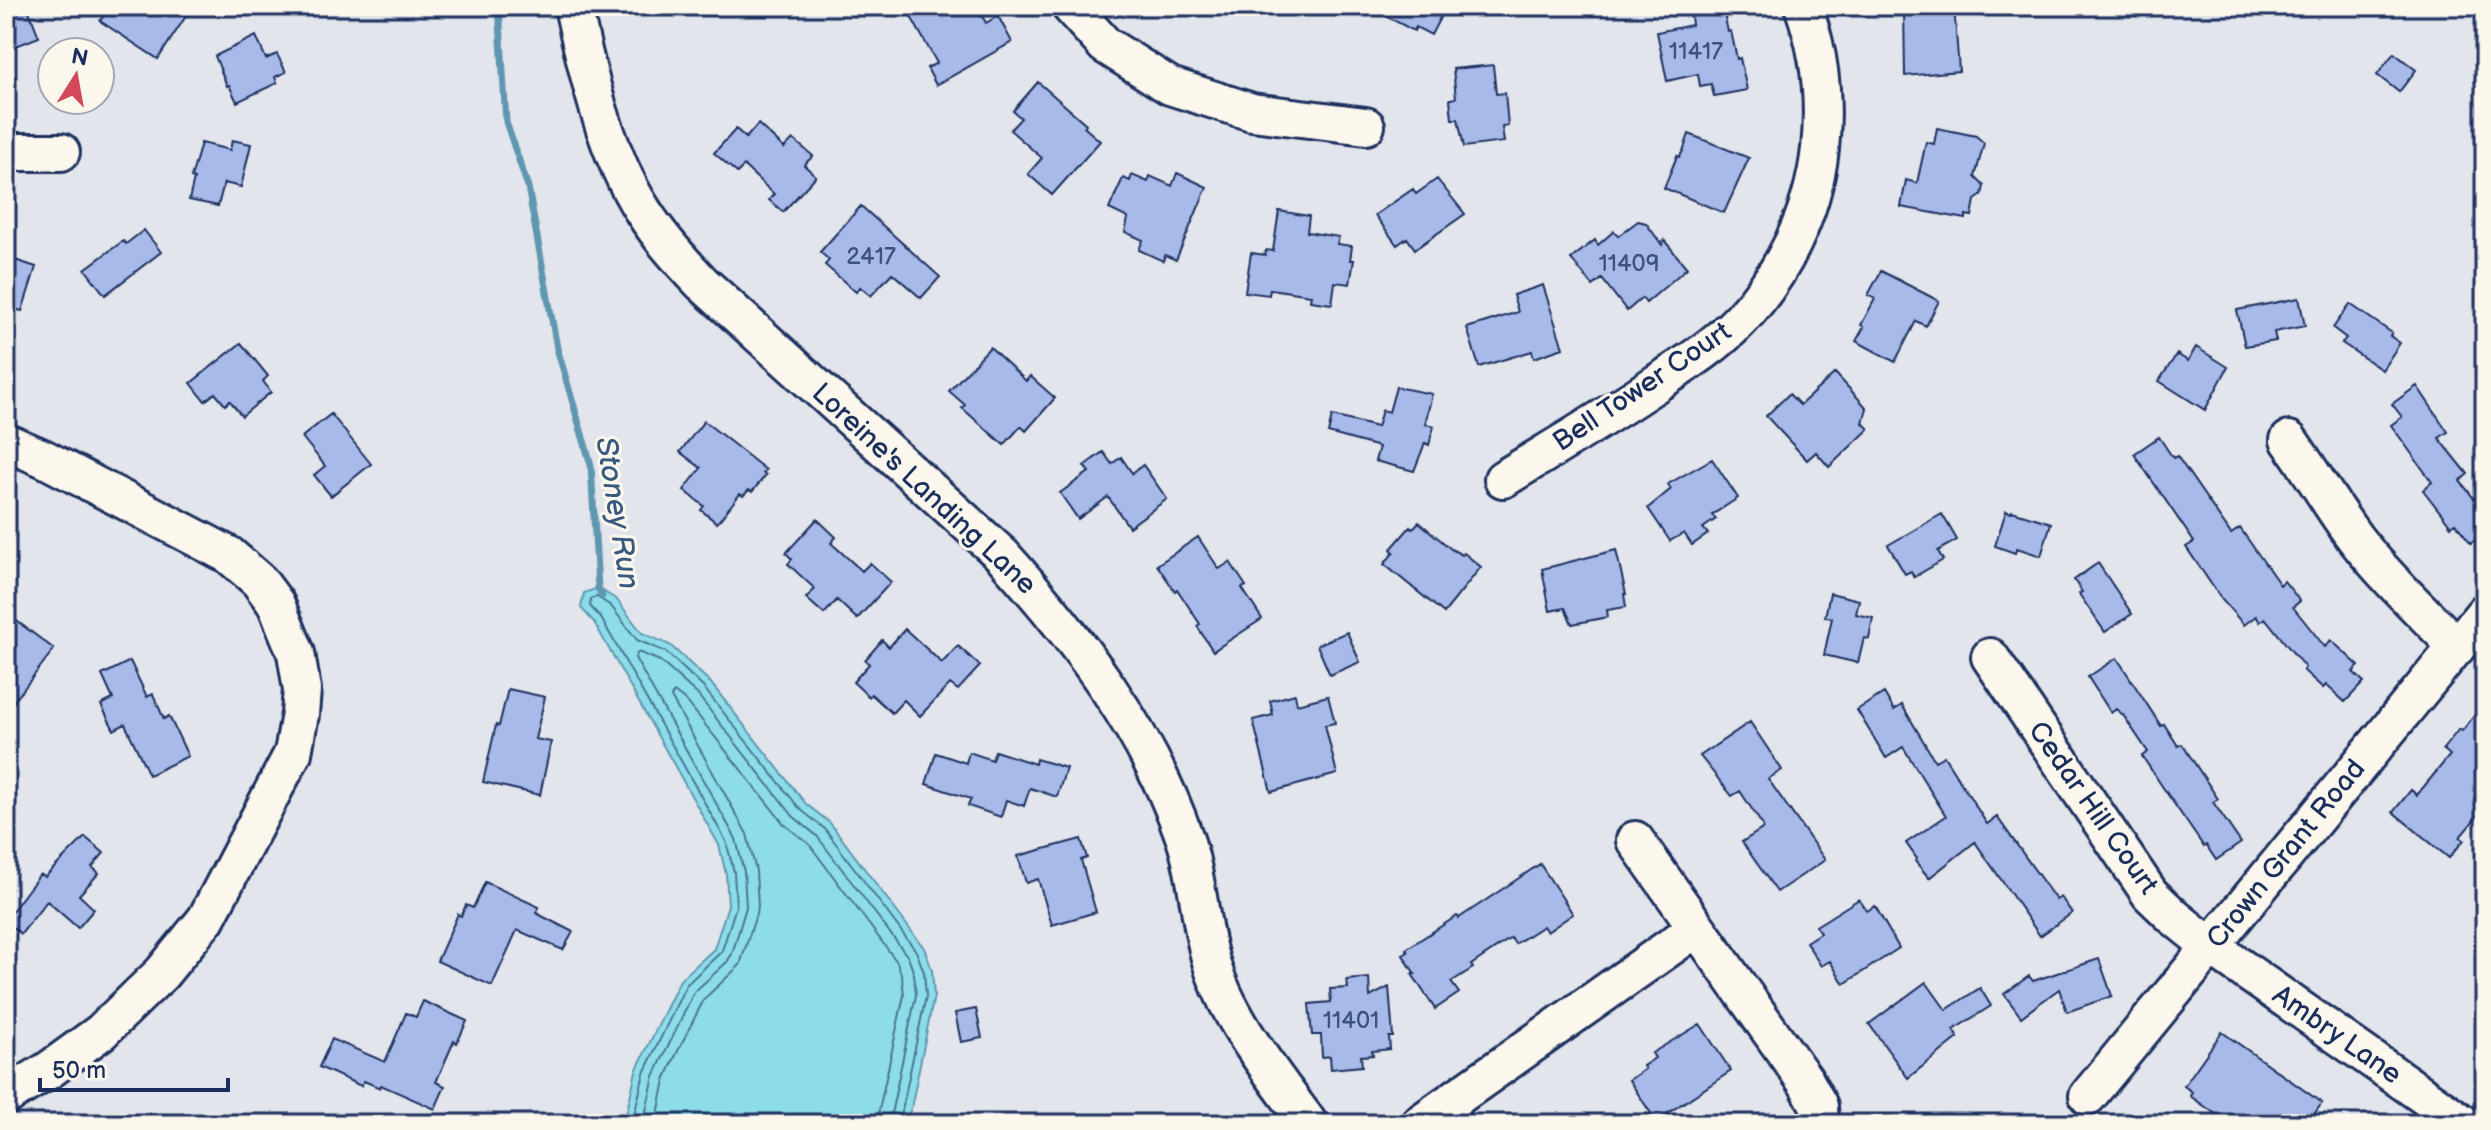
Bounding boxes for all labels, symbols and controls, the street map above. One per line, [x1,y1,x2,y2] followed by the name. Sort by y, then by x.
[36,36,116,116] north arrow
[1669,37,1723,66] house number: 11417
[69,43,90,73] text: N
[846,242,896,271] house number: 2417
[1598,249,1660,278] house number: 11409
[1547,315,1738,459] street label: Bell Tower Court
[805,376,1043,602] street label: Loreine's Landing Lane
[587,434,647,592] water label: Stoney Run
[2021,715,2165,901] street label: Cedar Hill Court
[2200,753,2372,955] street label: Crown Grant Road
[2266,979,2408,1091] street label: Ambry Lane
[1323,1006,1379,1035] house number: 11401
[40,1042,228,1092] scale bar
[52,1056,106,1085] text: 50 m

